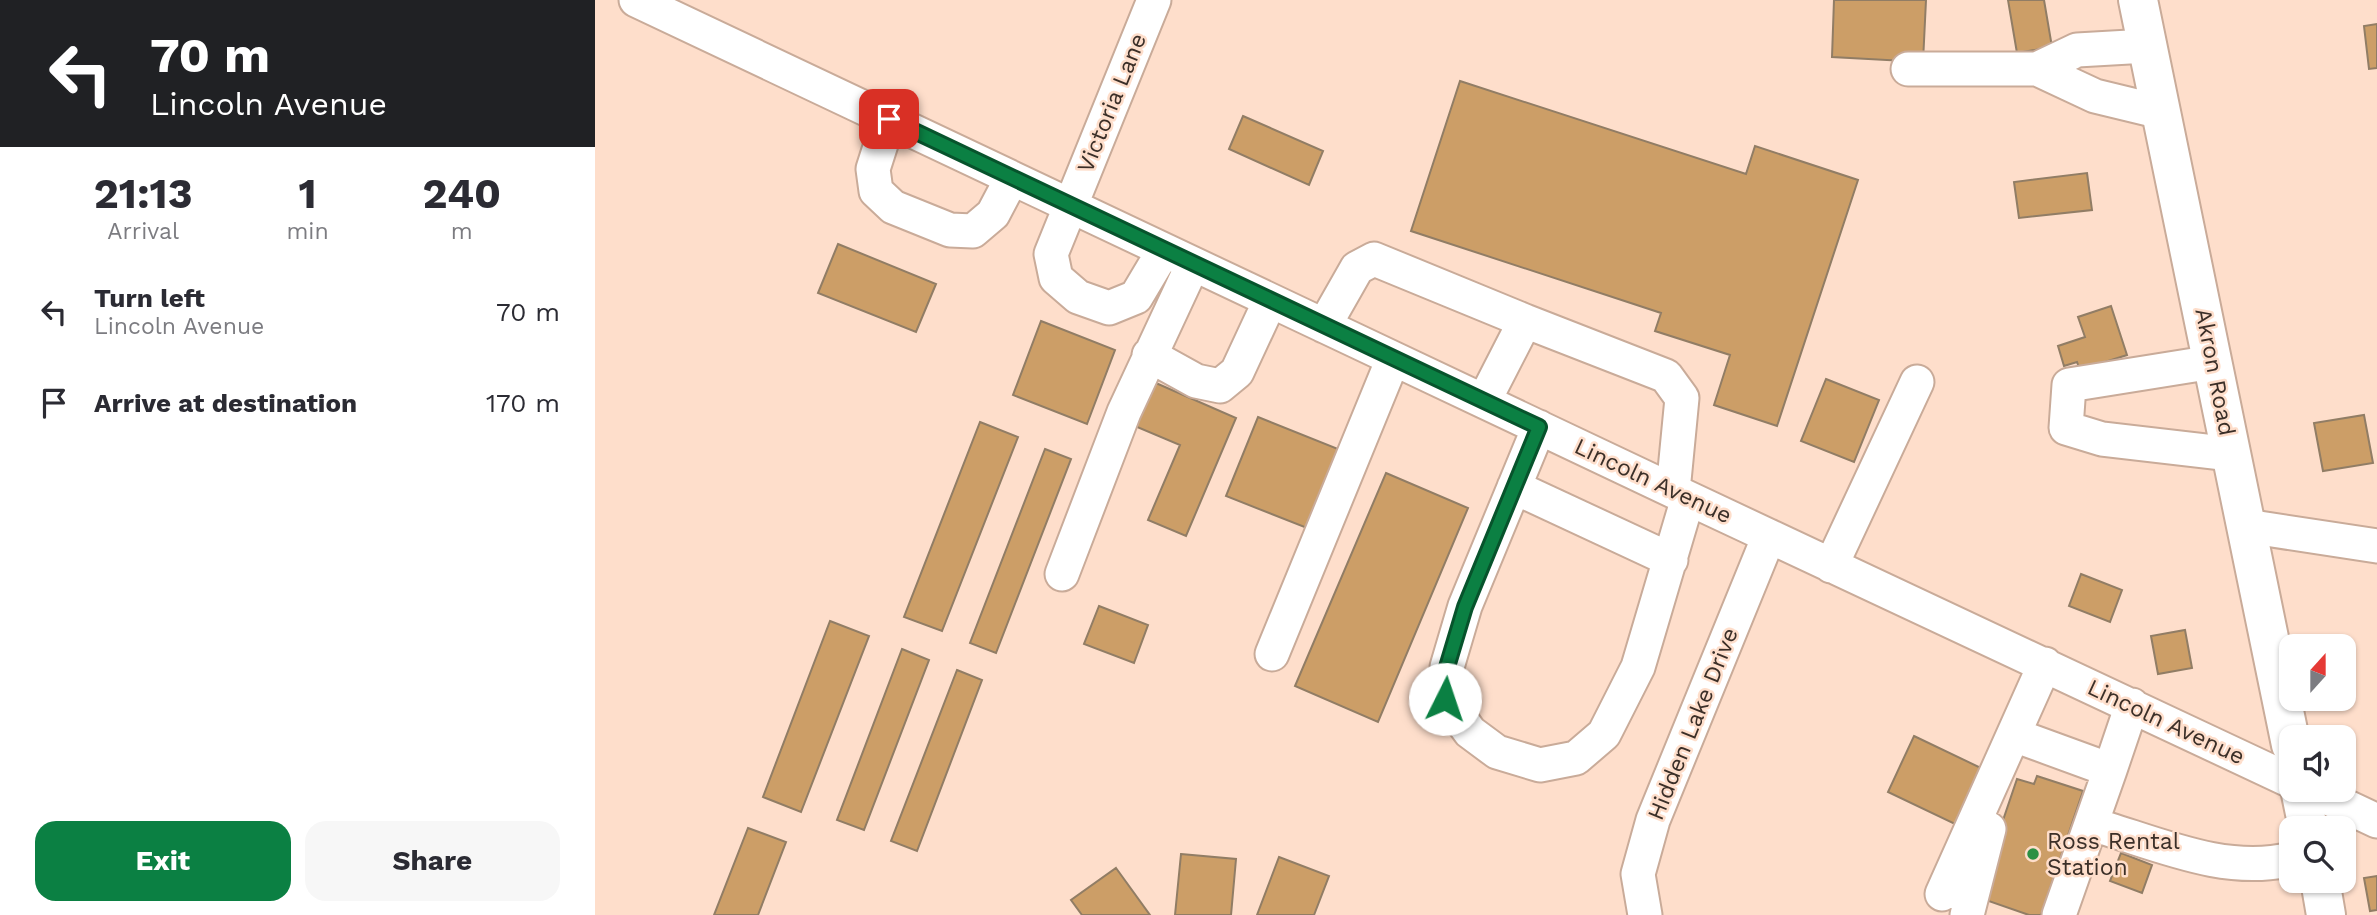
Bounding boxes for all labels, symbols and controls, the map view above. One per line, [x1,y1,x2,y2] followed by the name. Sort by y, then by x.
[150,26,270,84] text: 70 m
[35,28,126,119] icon: left
[1072,30,1152,176] street label: Victoria Lane
[150,85,387,123] text: Lincoln Avenue
[859,89,919,149] pin
[870,100,908,138] icon: arrive
[94,169,193,218] text: 21:13
[298,169,317,218] text: 1
[422,169,501,218] text: 240
[107,218,179,245] text: Arrival
[286,218,329,245] text: min
[451,218,473,245] text: m
[94,283,205,313] text: Turn left
[35,293,73,331] icon: left
[496,297,560,327] text: 70 m
[2189,306,2241,438] street label: Akron Road
[94,313,264,340] text: Lincoln Avenue
[35,384,73,422] icon: arrive
[94,388,357,418] text: Arrive at destination
[486,388,560,418] text: 170 m
[1570,433,1736,529] street label: Lincoln Avenue
[1642,624,1744,824] street label: Hidden Lake Drive
[2279,634,2355,710] north arrow
[2279,634,2356,893] map controls
[1408,662,1482,736] position arrow
[2083,674,2249,770] street label: Lincoln Avenue
[2279,725,2356,802] button: sound
[2279,816,2356,893] button: search
[35,821,291,901] button: Exit
[305,821,560,901] button: Share
[2047,828,2180,881] place label: Ross Rental Station
[2025,846,2041,862] marker: Ross Rental Station

